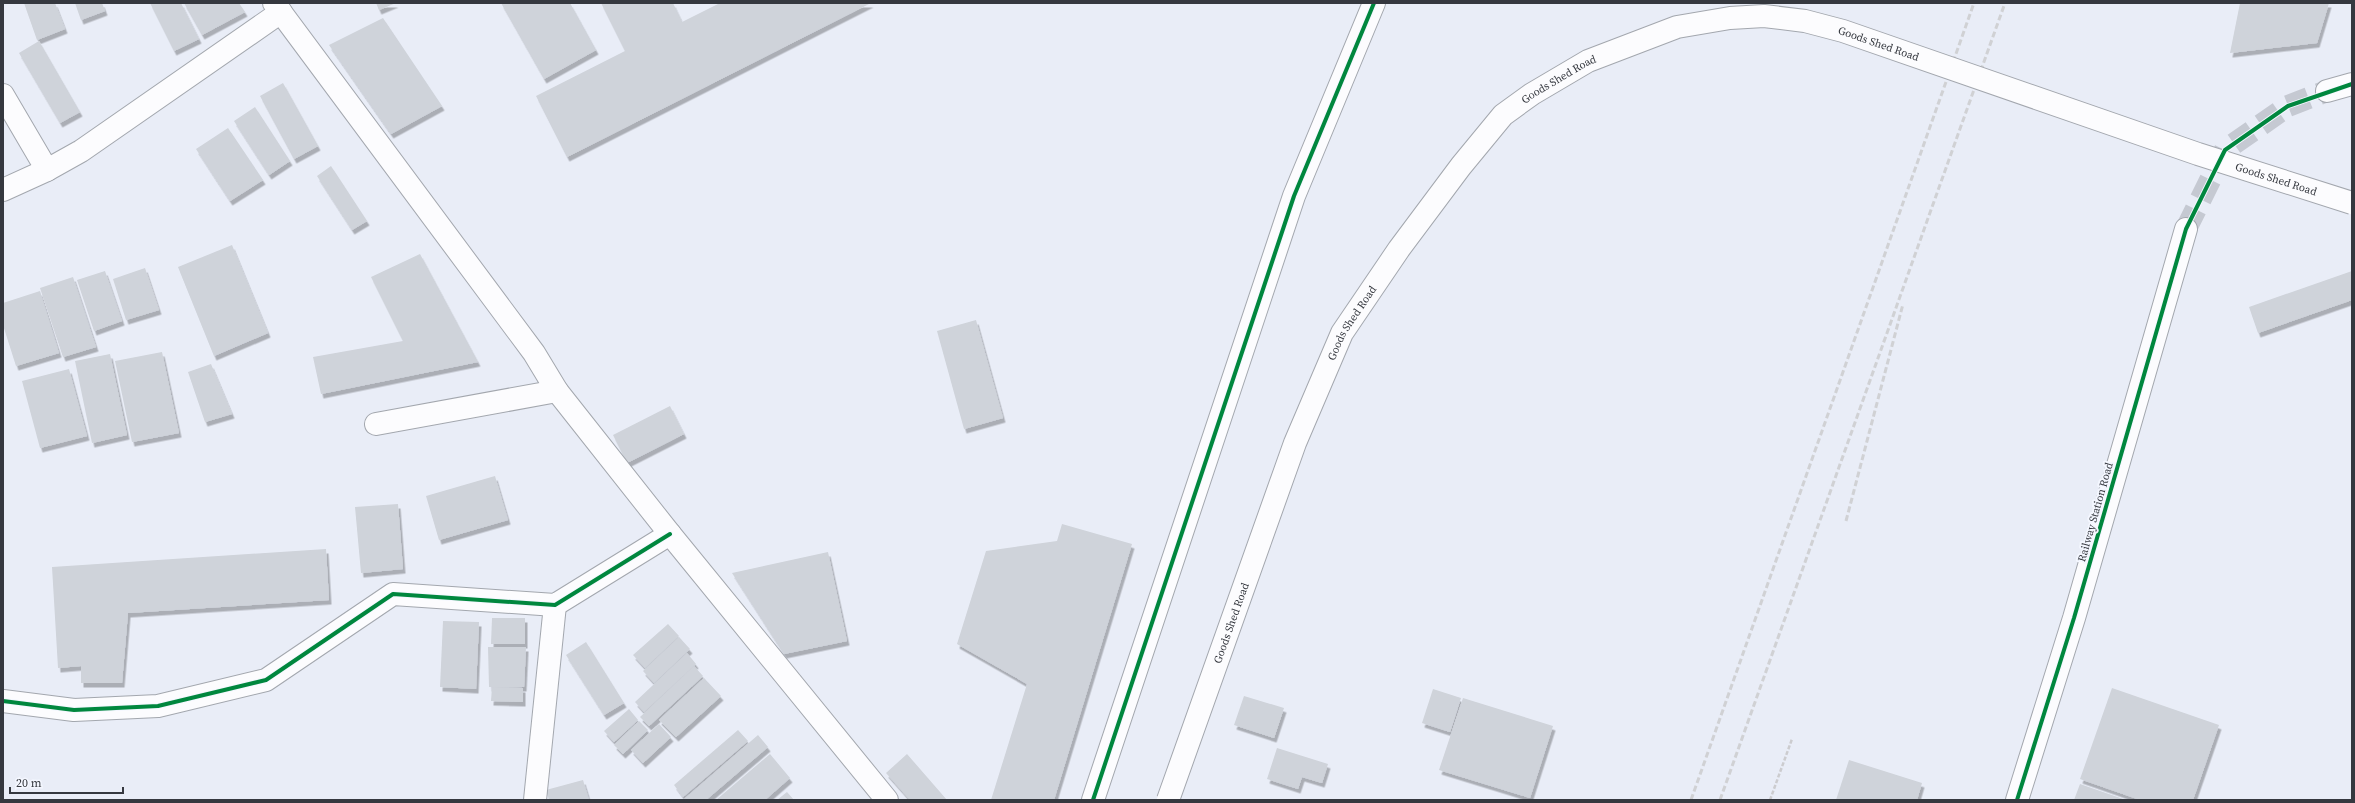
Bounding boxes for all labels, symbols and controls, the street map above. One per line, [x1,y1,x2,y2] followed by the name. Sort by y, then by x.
[1837,23,1922,65] street label: Goods Shed Road
[1518,51,1599,107] street label: Goods Shed Road
[2233,159,2319,200] street label: Goods Shed Road
[1324,282,1380,363] street label: Goods Shed Road
[2074,460,2117,564] street label: Railway Station Road
[1210,580,1253,666] street label: Goods Shed Road
[10,769,123,795] scale bar
[16,775,42,791] text: 20 m

